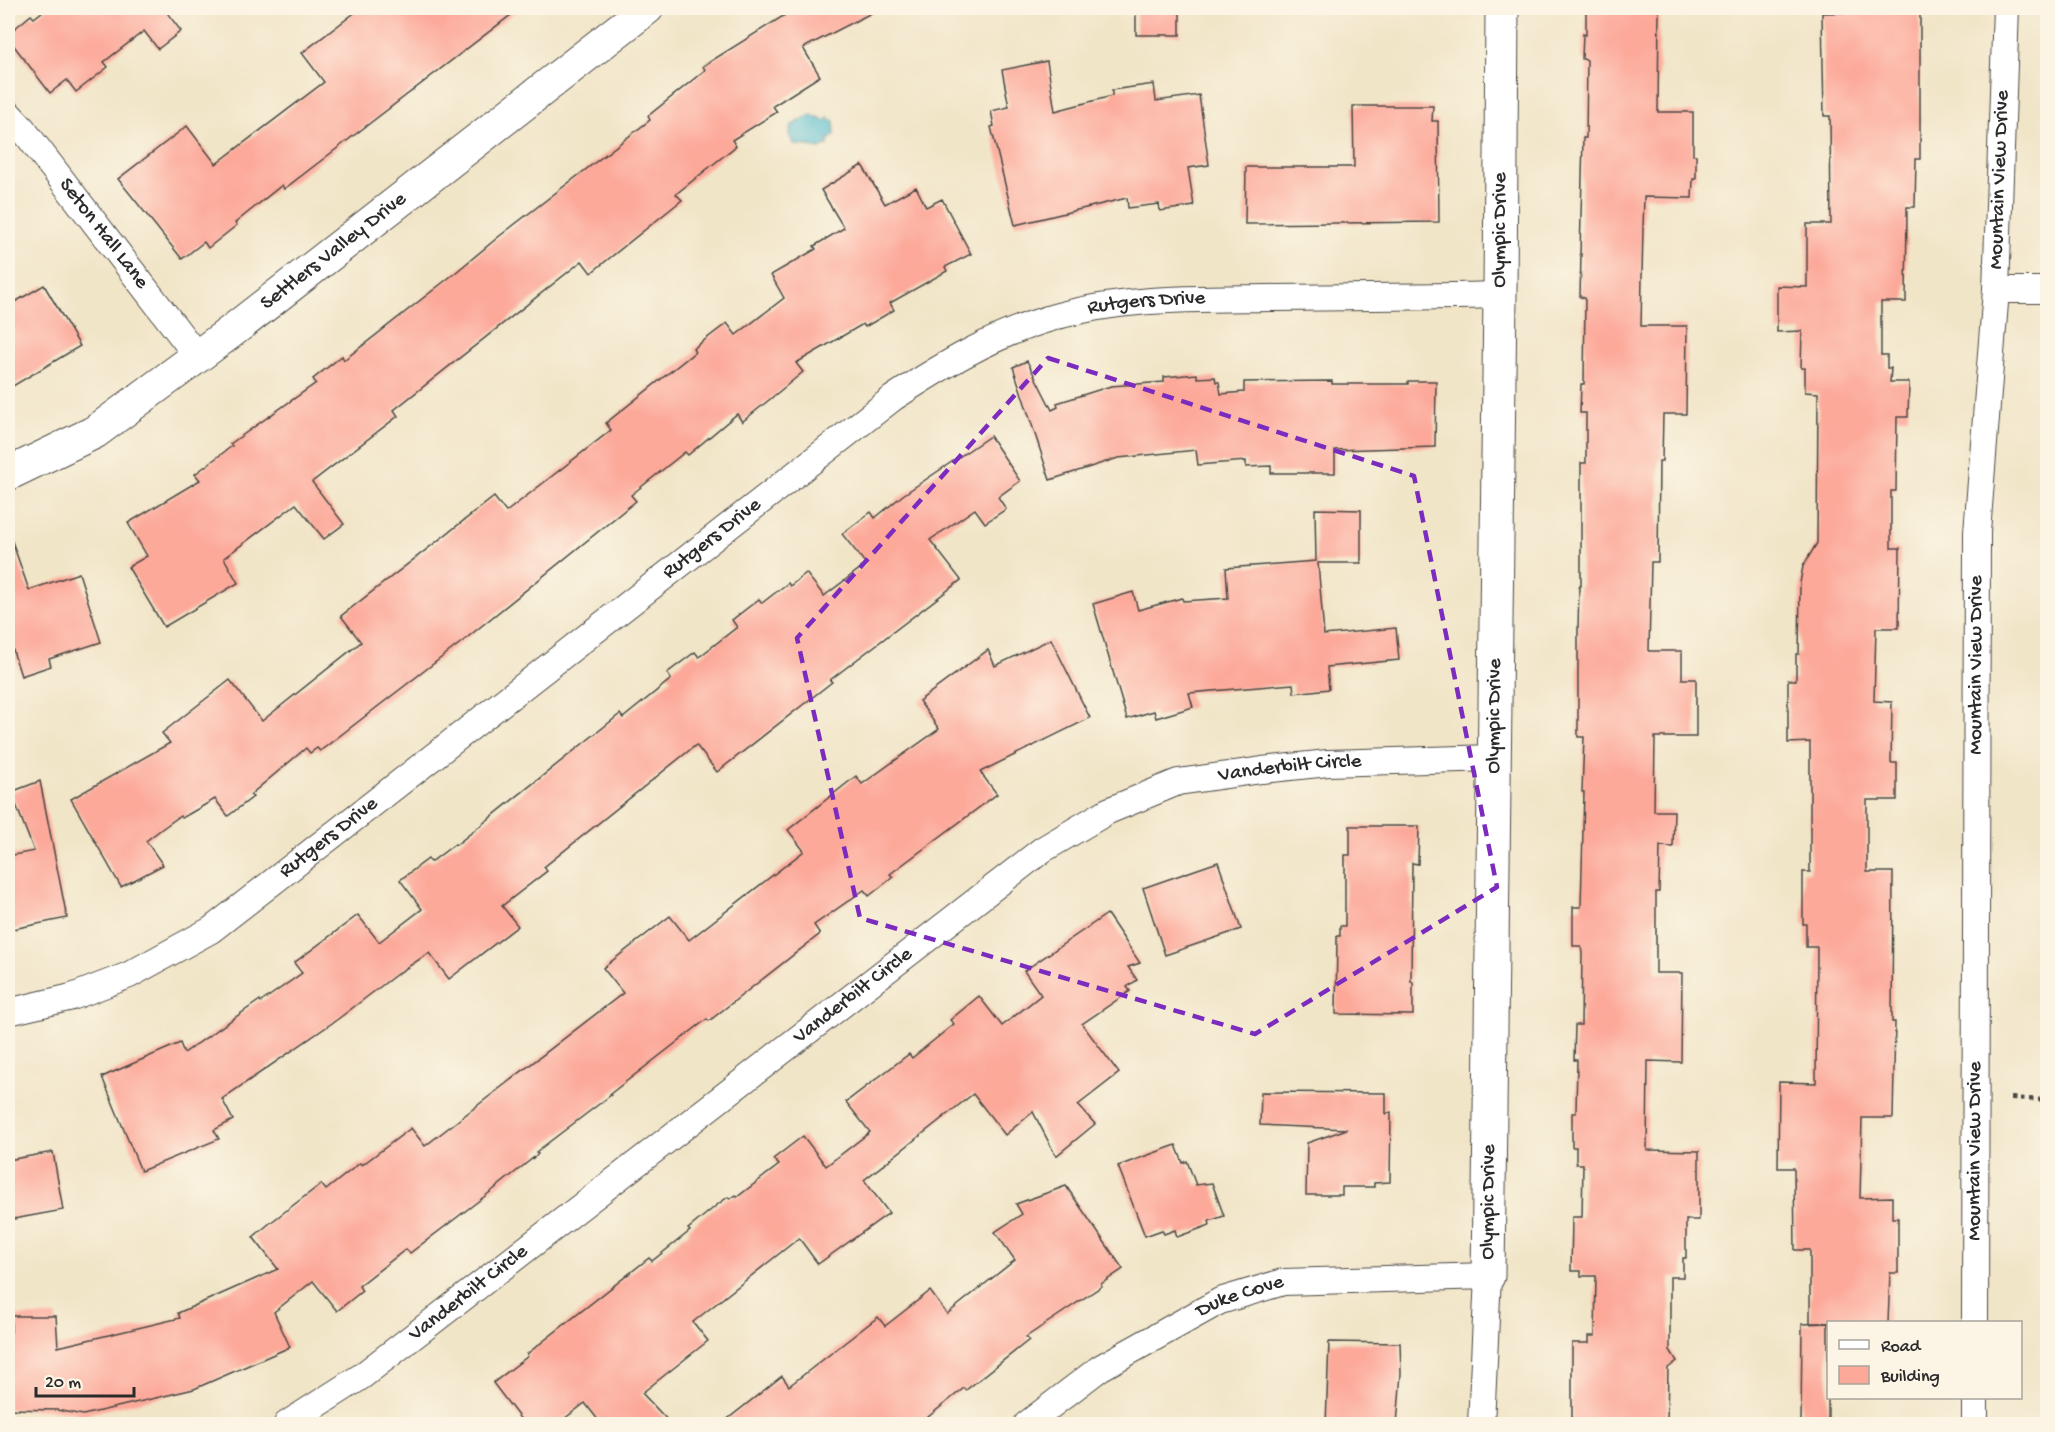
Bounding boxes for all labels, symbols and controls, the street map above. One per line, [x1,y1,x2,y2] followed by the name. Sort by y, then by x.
[1984,89,2016,270] street label: Mountain View Drive
[1488,171,1513,288] street label: Olympic Drive
[53,173,154,295] street label: Seton Hall Lane
[256,186,413,316] street label: Settlers Valley Drive
[1085,286,1207,321] street label: Rutgers Drive
[658,492,767,585] street label: Rutgers Drive
[1964,574,1989,755] street label: Mountain View Drive
[1482,657,1508,774] street label: Olympic Drive
[1216,749,1363,789] street label: Vanderbilt Circle
[275,791,384,884] street label: Rutgers Drive
[788,941,919,1051] street label: Vanderbilt Circle
[1963,1060,1988,1241] street label: Mountain View Drive
[1476,1143,1502,1260] street label: Olympic Drive
[403,1239,534,1348] street label: Vanderbilt Circle
[1190,1270,1288,1325] street label: Duke Cove
[1827,1321,2022,1399] legend
[1881,1337,1922,1358] text: Road
[36,1360,134,1398] scale bar
[1880,1367,1940,1388] text: Building
[45,1373,81,1394] text: 20 m

